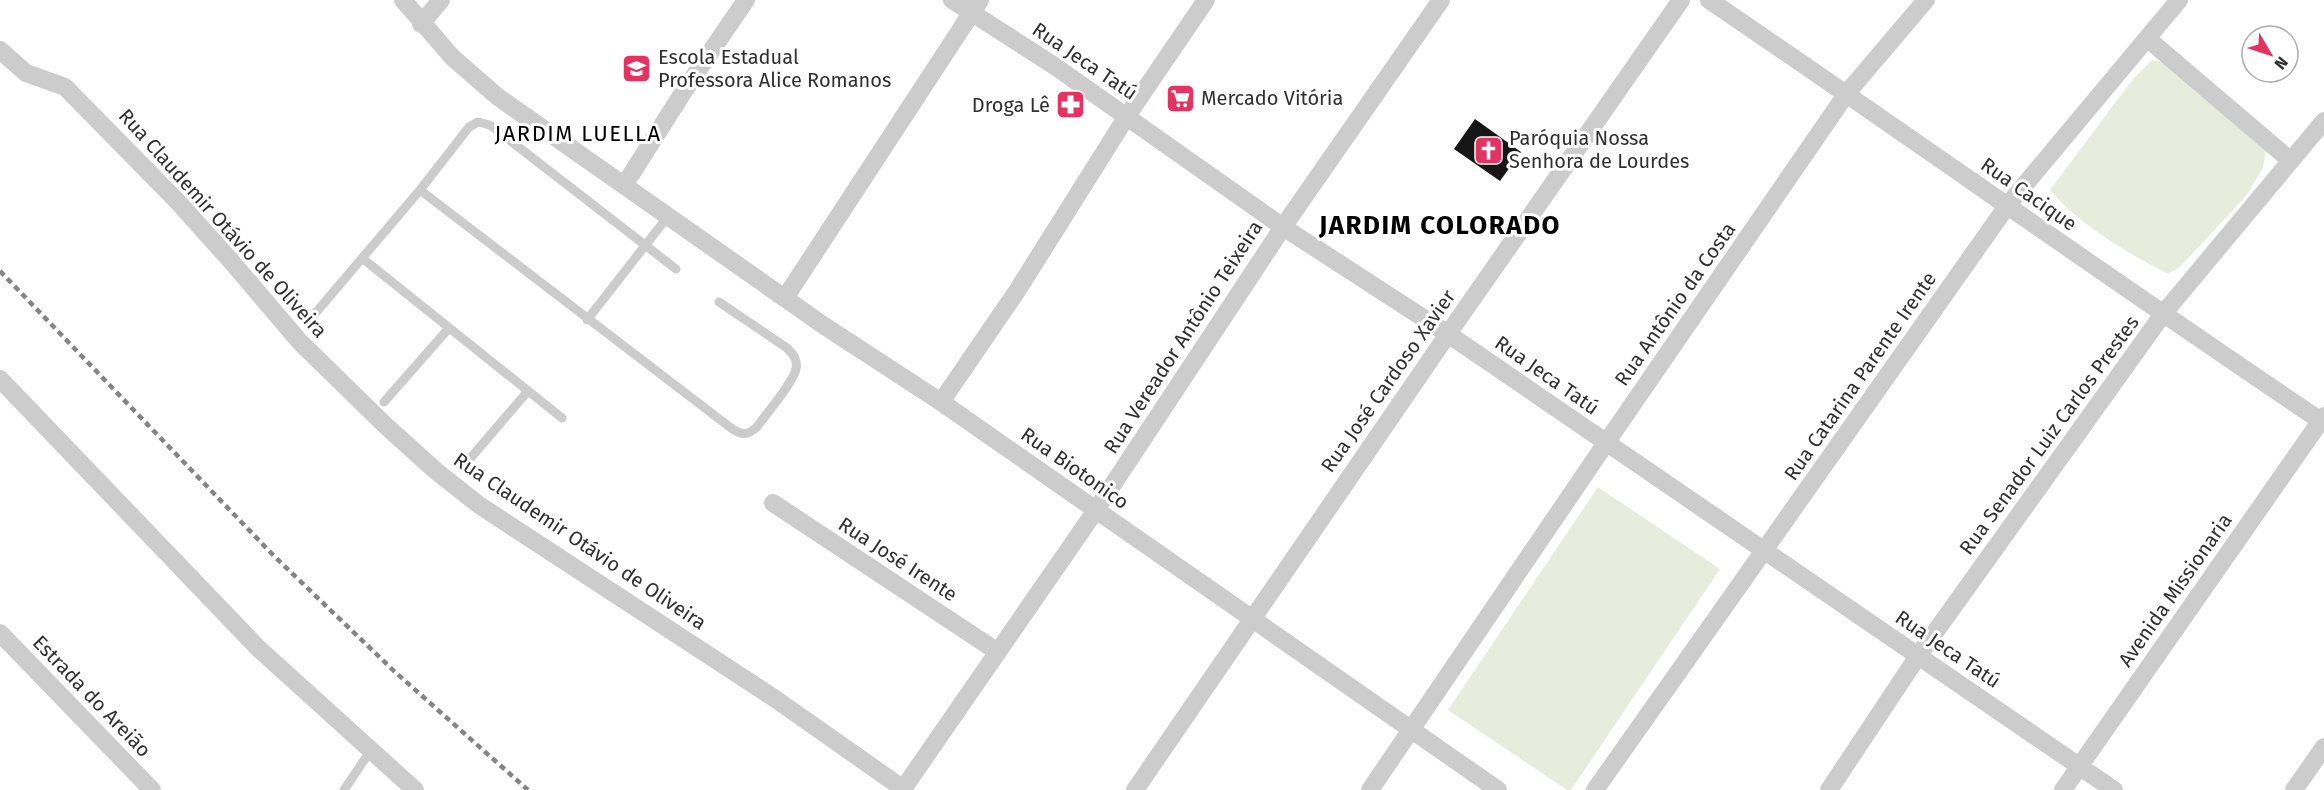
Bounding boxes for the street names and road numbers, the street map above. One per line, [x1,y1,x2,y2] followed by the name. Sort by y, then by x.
[1028,17,1142,105] street label: Rua Jeca Tatú
[114,104,332,342] street label: Rua Claudemir Otávio de Oliveira
[1976,152,2082,236] street label: Rua Cacique
[1099,216,1267,458] street label: Rua Vereador Antônio Teixeira
[1610,218,1740,390] street label: Rua Antônio da Costa
[1779,267,1941,485] street label: Rua Catarina Parente Irente
[1316,285,1460,477] street label: Rua José Cardoso Xavier
[1954,311,2144,559] street label: Rua Senador Luiz Carlos Prestes
[1490,330,1604,420] street label: Rua Jeca Tatú
[1016,422,1134,514] street label: Rua Biotonico
[449,447,711,635] street label: Rua Claudemir Otávio de Oliveira
[2113,509,2237,671] street label: Avenida Missionaria
[834,512,962,606] street label: Rua José Irente
[1891,605,2005,693] street label: Rua Jeca Tatú
[28,630,156,762] street label: Estrada do Areião

